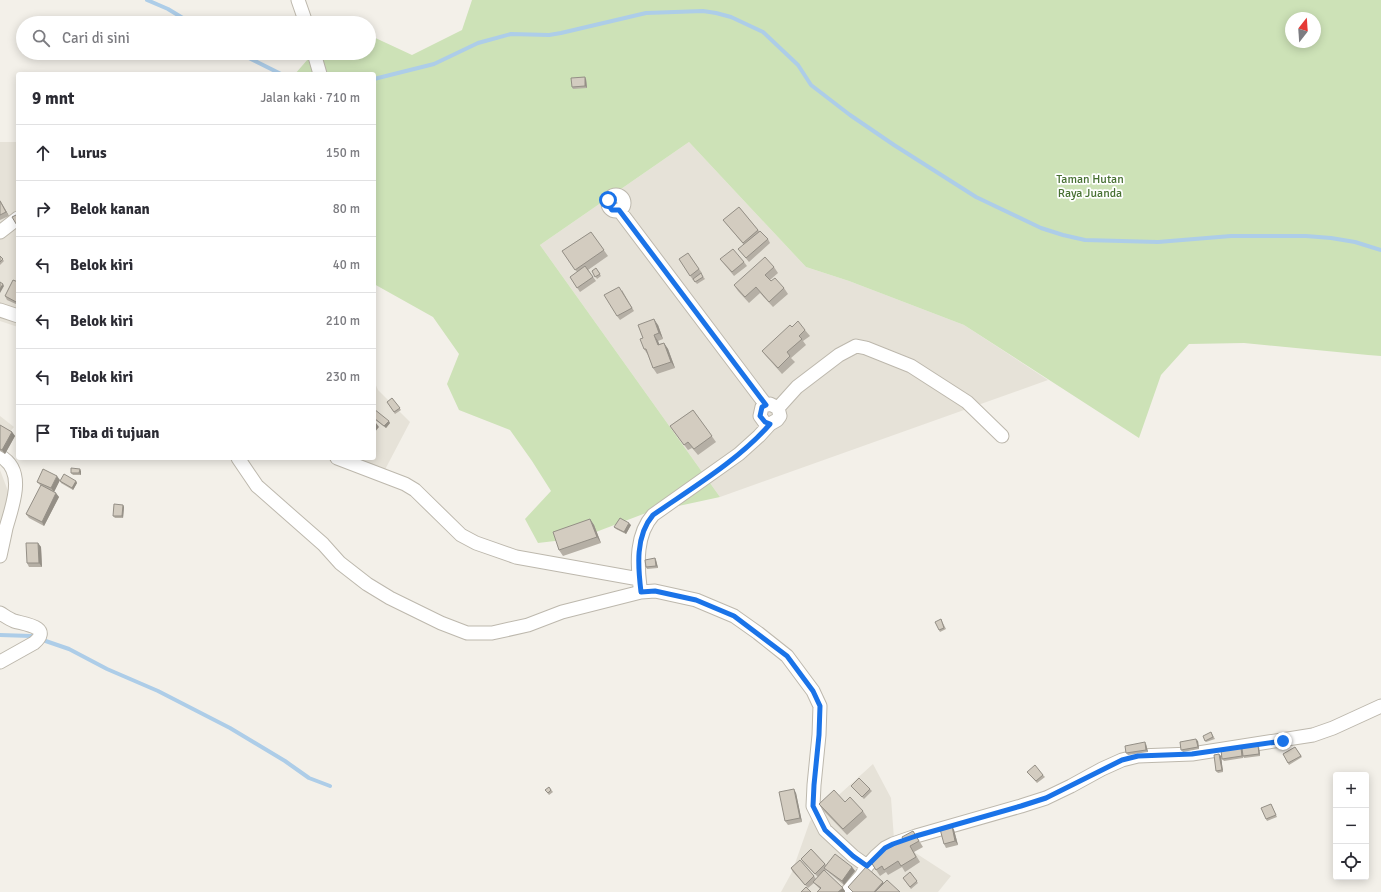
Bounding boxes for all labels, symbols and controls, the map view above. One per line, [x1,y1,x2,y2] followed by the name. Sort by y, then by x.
[1285,12,1321,48] north arrow
[16,16,376,60] search box
[30,27,52,49] icon: search
[62,29,130,47] text: Cari di sini
[32,88,74,109] text: 9 mnt
[261,90,360,106] text: Jalan kaki · 710 m
[32,142,54,164] icon: ahead
[70,144,107,162] text: Lurus
[326,145,360,161] text: 150 m
[1056,172,1124,201] park label: Taman Hutan Raya Juanda
[599,191,617,209] route start
[32,198,54,220] icon: right
[70,200,150,218] text: Belok kanan
[333,201,360,217] text: 80 m
[32,254,54,276] icon: left
[70,256,133,274] text: Belok kiri
[333,257,360,273] text: 40 m
[32,310,54,332] icon: left
[70,312,133,330] text: Belok kiri
[326,313,360,329] text: 210 m
[32,366,54,388] icon: left
[70,368,133,386] text: Belok kiri
[326,369,360,385] text: 230 m
[32,422,54,444] icon: arrive
[70,424,160,442] text: Tiba di tujuan
[1274,732,1292,750] route end
[1333,772,1369,880] map controls
[1333,772,1369,808] button: +
[1333,808,1369,844] button: −
[1333,844,1369,880] button: locate

